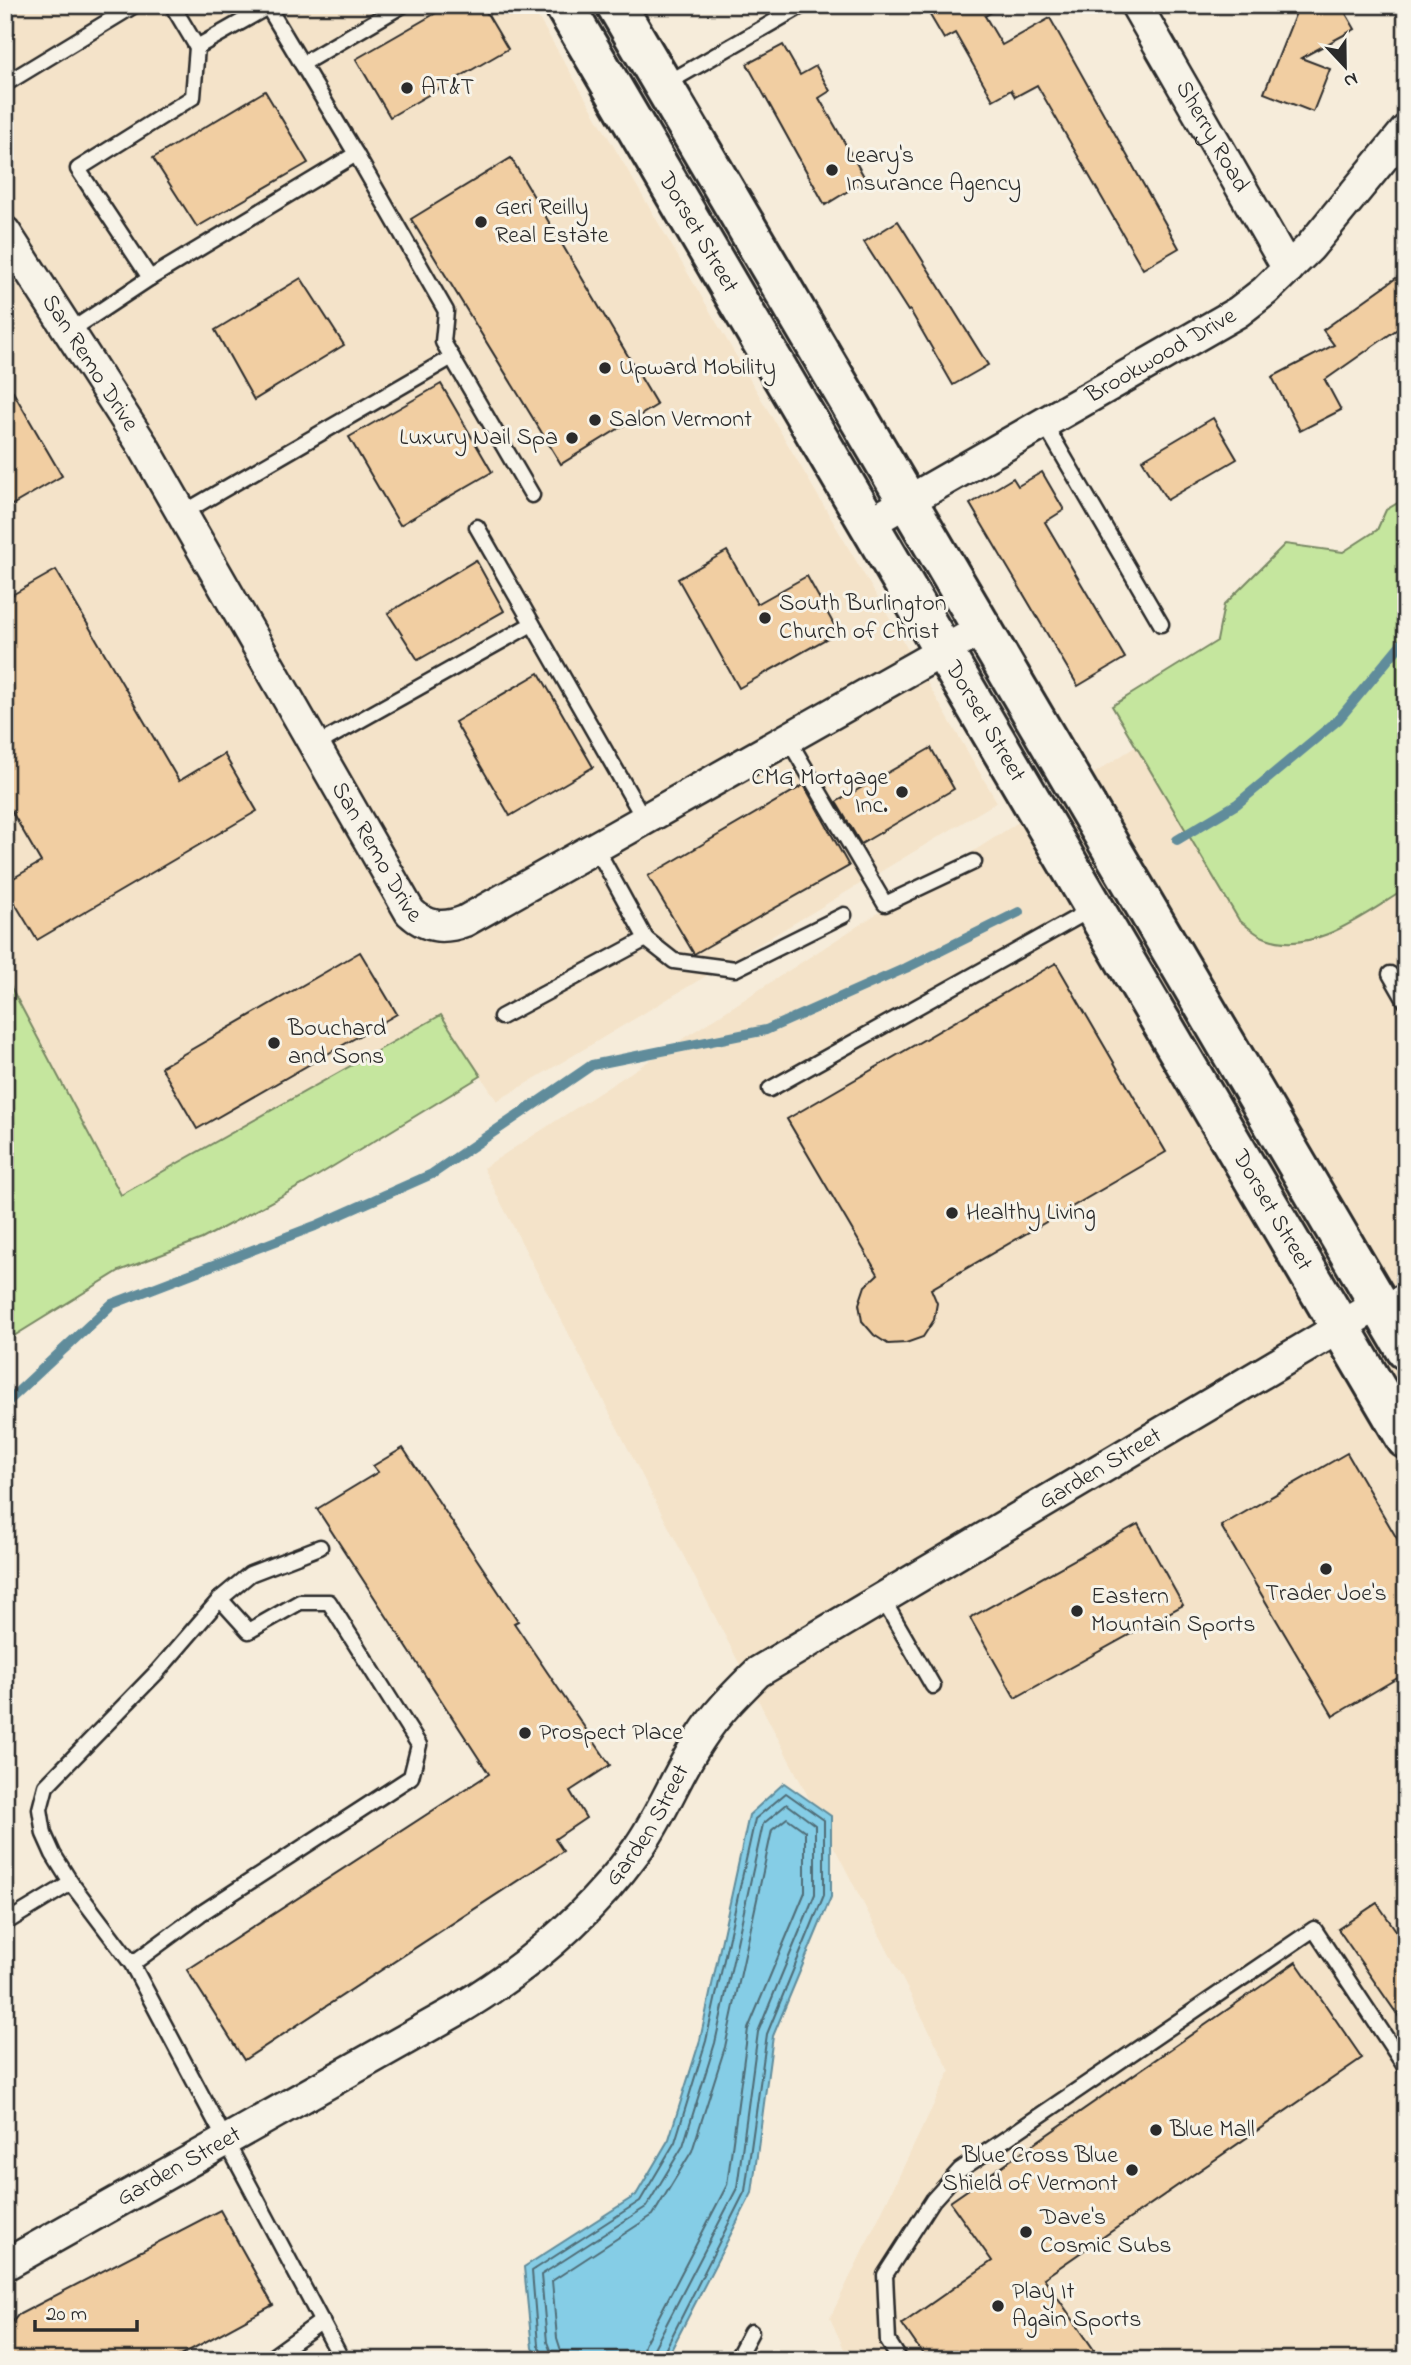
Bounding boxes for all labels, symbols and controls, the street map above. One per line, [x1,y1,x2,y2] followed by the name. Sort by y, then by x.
[1310,32,1380,102] north arrow
[1339,65,1361,94] text: N
[421,71,475,106] place label: AT&T
[1166,74,1258,200] street label: Sherry Road
[399,80,415,96] marker: AT&T
[846,139,1021,203] place label: Leary's Insurance Agency
[824,162,840,178] marker: Leary's Insurance Agency
[648,165,747,300] street label: Dorset Street
[495,191,609,254] place label: Geri Reilly Real Estate
[473,214,489,230] marker: Geri Reilly Real Estate
[32,287,147,439] street label: San Remo Drive
[1079,299,1243,414] street label: Brookwood Drive
[619,351,776,387] place label: Upward Mobility
[597,360,613,376] marker: Upward Mobility
[609,403,752,438] place label: Salon Vermont
[587,412,603,428] marker: Salon Vermont
[399,421,558,457] place label: Luxury Nail Spa
[564,430,580,446] marker: Luxury Nail Spa
[779,587,947,650] place label: South Burlington Church of Christ
[757,610,773,626] marker: South Burlington Church of Christ
[935,654,1034,789] street label: Dorset Street
[751,761,888,824] place label: CMG Mortgage Inc.
[322,775,429,932] street label: San Remo Drive
[894,784,910,800] marker: CMG Mortgage Inc.
[287,1012,387,1075] place label: Bouchard and Sons
[266,1035,282,1051] marker: Bouchard and Sons
[1222,1143,1321,1278] street label: Dorset Street
[966,1196,1096,1232] place label: Healthy Living
[944,1205,960,1221] marker: Healthy Living
[1032,1419,1169,1519] street label: Garden Street
[1318,1561,1334,1577] marker: Trader Joe's
[1265,1577,1387,1612] place label: Trader Joe's
[1091,1580,1255,1643] place label: Eastern Mountain Sports
[1069,1603,1085,1619] marker: Eastern Mountain Sports
[539,1716,683,1751] place label: Prospect Place
[517,1725,533,1741] marker: Prospect Place
[597,1758,699,1894] street label: Garden Street
[1169,2113,1255,2148] place label: Blue Mall
[110,2118,248,2216] street label: Garden Street
[1148,2122,1164,2138] marker: Blue Mall
[943,2139,1118,2202] place label: Blue Cross Blue Shield of Vermont
[1124,2162,1140,2178] marker: Blue Cross Blue Shield of Vermont
[1039,2201,1171,2264] place label: Dave's Cosmic Subs
[1018,2224,1034,2240] marker: Dave's Cosmic Subs
[1012,2275,1141,2338] place label: Play It Again Sports
[35,2288,136,2332] scale bar
[990,2298,1006,2314] marker: Play It Again Sports
[46,2300,87,2330] text: 20 m

